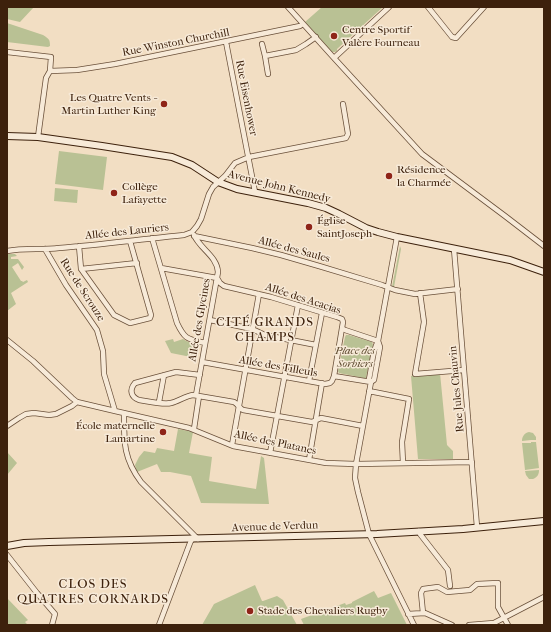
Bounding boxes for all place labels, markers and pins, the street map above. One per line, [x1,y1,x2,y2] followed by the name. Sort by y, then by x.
[342,23,420,49] place label: Centre Sportif Valère Fourneau
[329,31,339,41] marker: Centre Sportif Valère Fourneau
[61,91,156,117] place label: Les Quatre Vents - Martin Luther King
[159,99,169,109] marker: Les Quatre Vents - Martin Luther King
[397,163,451,189] place label: Résidence la Charmée
[384,171,394,181] marker: Résidence la Charmée
[122,180,167,206] place label: Collège Lafayette
[109,188,119,198] marker: Collège Lafayette
[317,214,372,240] place label: Église SaintJoseph
[304,222,314,232] marker: Église SaintJoseph
[76,419,155,445] place label: École maternelle Lamartine
[158,427,168,437] marker: École maternelle Lamartine
[258,604,388,618] place label: Stade des Chevaliers Rugby
[245,606,255,616] marker: Stade des Chevaliers Rugby

